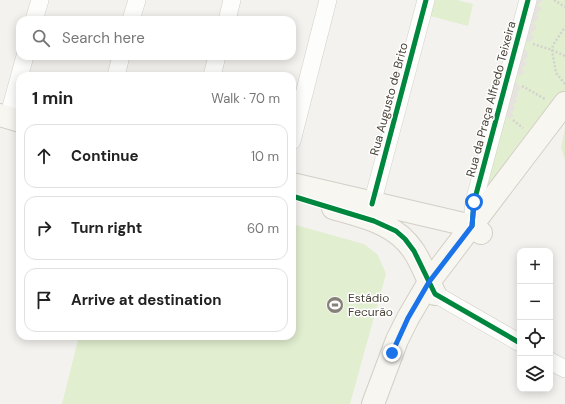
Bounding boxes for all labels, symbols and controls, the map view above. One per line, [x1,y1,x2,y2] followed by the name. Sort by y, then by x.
[16,16,296,60] search box
[462,19,520,179] street label: Rua da Praça Alfredo Teixeira
[30,27,52,49] icon: search
[62,28,145,48] text: Search here
[366,41,412,157] street label: Rua Augusto de Brito
[32,87,73,109] text: 1 min
[211,90,280,107] text: Walk · 70 m
[33,145,55,167] icon: ahead
[71,146,139,166] text: Continue
[251,148,279,165] text: 10 m
[465,193,483,211] route start
[33,217,55,239] icon: right
[71,218,142,238] text: Turn right
[247,220,279,237] text: 60 m
[517,248,553,392] map controls
[517,248,553,284] button: +
[517,284,553,320] button: −
[33,289,55,311] icon: arrive
[71,290,222,310] text: Arrive at destination
[348,290,393,320] place label: Estádio Fecurão
[325,295,345,315] sports icon: Estádio Fecurão
[517,320,553,356] button: locate
[383,344,401,362] route end
[517,356,553,392] button: layers

